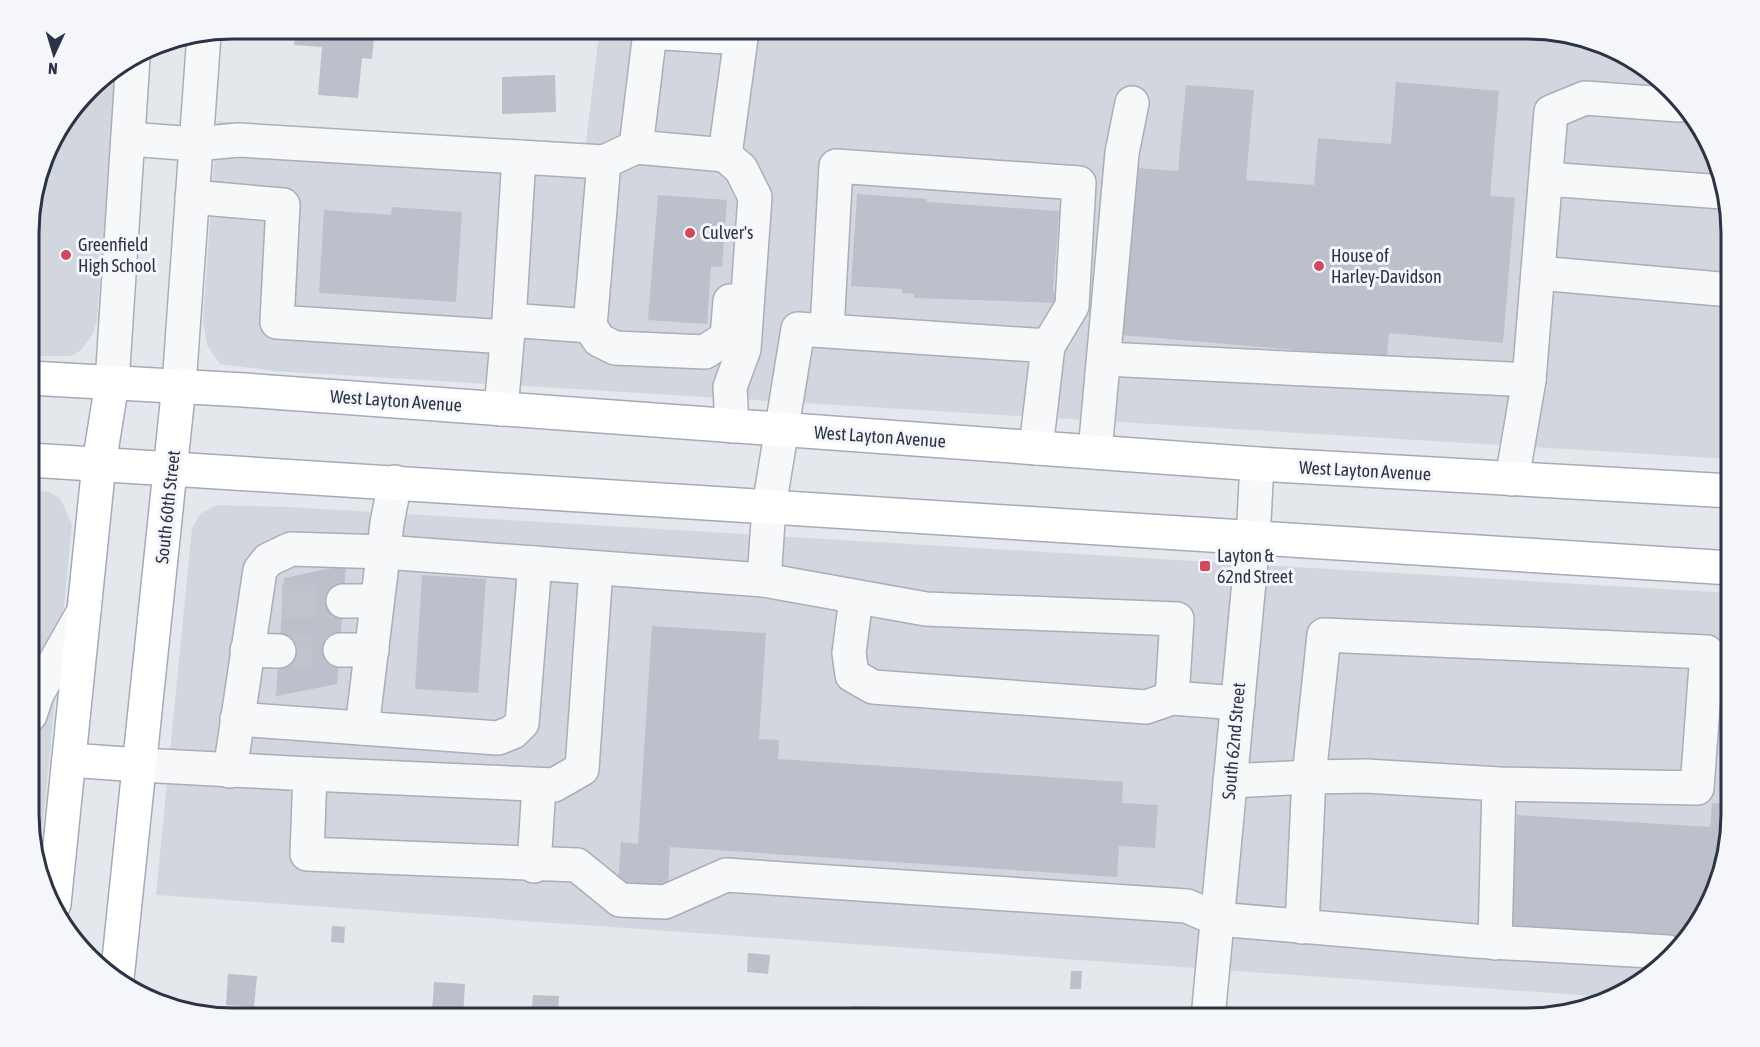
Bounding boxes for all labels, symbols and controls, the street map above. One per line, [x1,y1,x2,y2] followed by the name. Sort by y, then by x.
[24,24,84,84] north arrow
[48,60,58,78] text: N
[702,222,753,243] place label: Culver's
[683,226,697,240] marker: Culver's
[78,234,156,276] place label: Greenfield High School
[1331,245,1442,287] place label: House of Harley-Davidson
[59,248,73,262] marker: Greenfield High School
[1312,259,1326,273] marker: House of Harley-Davidson
[330,385,463,416] street label: West Layton Avenue
[814,421,947,452] street label: West Layton Avenue
[151,449,184,565] street label: South 60th Street
[1299,457,1431,484] street label: West Layton Avenue
[1217,545,1293,587] place label: Layton & 62nd Street
[1198,559,1212,573] marker: Layton & 62nd Street
[1218,682,1249,800] street label: South 62nd Street

